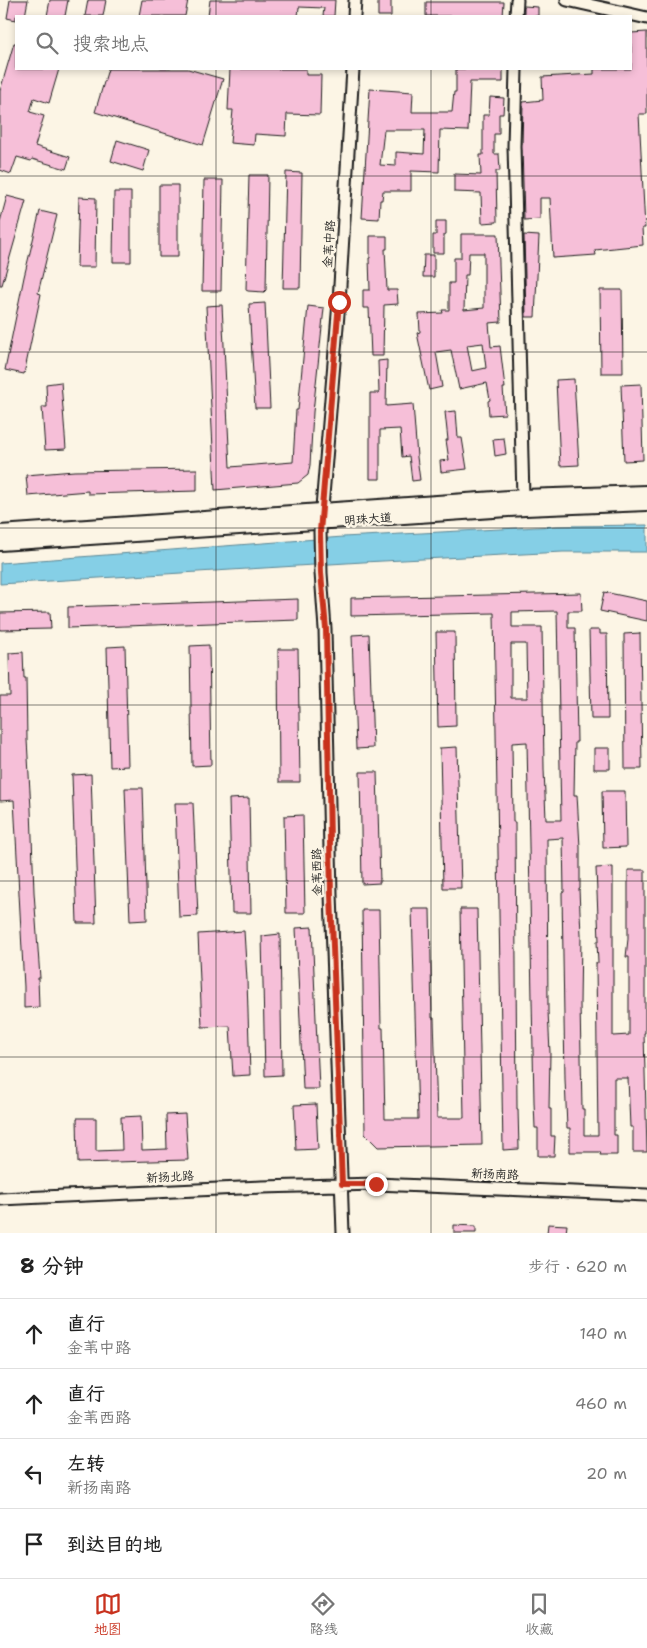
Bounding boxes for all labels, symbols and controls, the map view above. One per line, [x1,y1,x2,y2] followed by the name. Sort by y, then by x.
[15,15,632,70] search box
[33,29,61,57] icon: search
[73,31,149,56] text: 搜索地点
[319,219,339,269] street label: 金苇中路
[328,291,351,314] route start
[343,509,393,529] street label: 明珠大道
[309,848,325,896] street label: 金苇西路
[471,1165,519,1183] street label: 新扬南路
[146,1168,194,1186] street label: 新扬北路
[365,1173,388,1196] route end
[20,1252,84,1280] text: 8 分钟
[528,1256,627,1277] text: 步行 · 620 m
[67,1311,105,1336] text: 直行
[20,1320,48,1348] icon: ahead
[580,1323,627,1344] text: 140 m
[67,1337,131,1358] text: 金苇中路
[67,1381,105,1406] text: 直行
[20,1390,48,1418] icon: ahead
[575,1393,627,1414] text: 460 m
[67,1407,131,1428] text: 金苇西路
[67,1451,105,1476] text: 左转
[20,1460,48,1488] icon: left
[586,1463,627,1484] text: 20 m
[67,1477,131,1498] text: 新扬南路
[20,1530,48,1558] icon: arrive
[67,1532,162,1557] text: 到达目的地
[94,1590,122,1638] tab: 地图
[309,1590,337,1638] tab: 路线
[525,1590,553,1638] tab: 收藏

